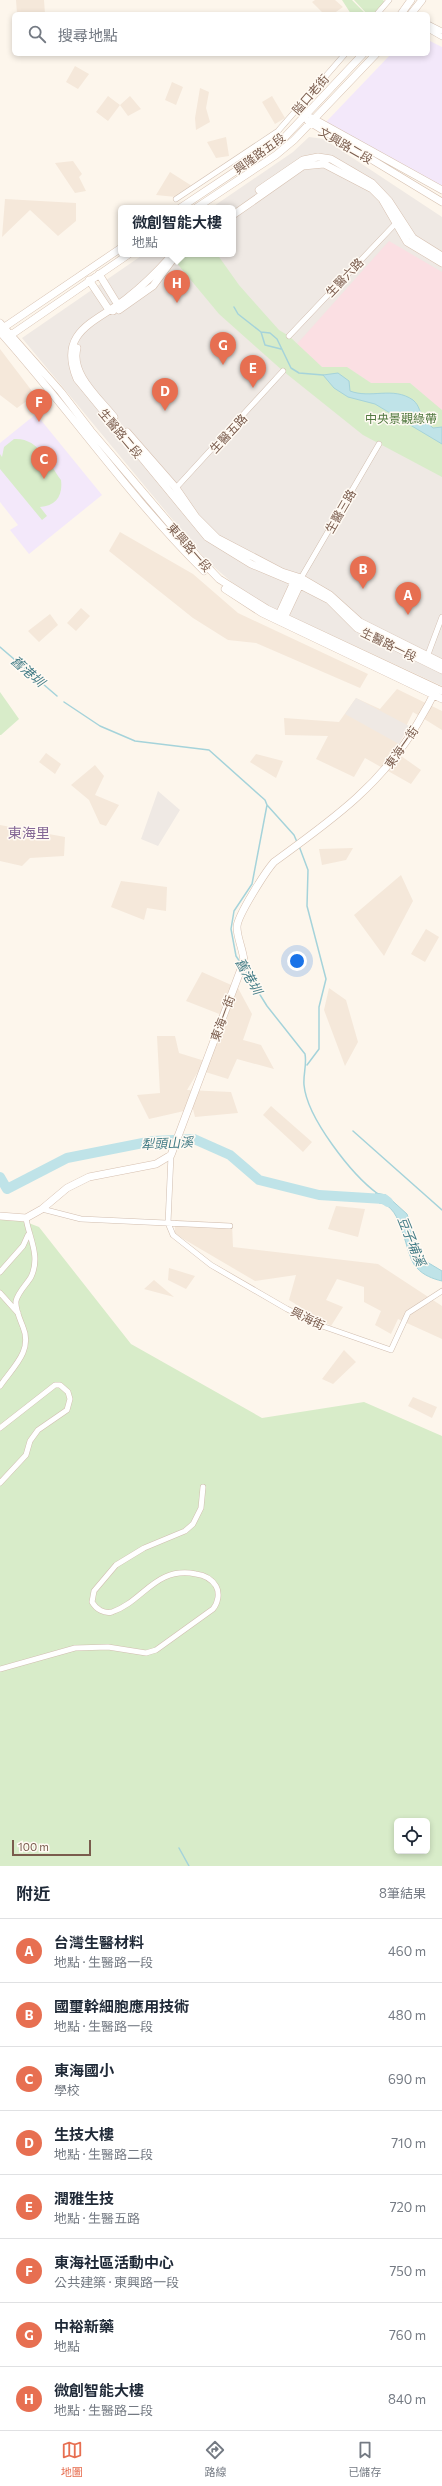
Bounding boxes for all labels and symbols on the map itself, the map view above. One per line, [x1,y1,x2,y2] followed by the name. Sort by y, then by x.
[289,71,331,117] street label: 隘口老街
[317,124,375,166] street label: 文興路二段
[231,130,287,176] street label: 興隆路五段
[322,255,366,299] street label: 生醫六路
[164,270,190,303] pin: H
[210,332,236,365] pin: G
[240,355,266,388] pin: E
[152,378,178,411] pin: D
[26,389,52,422] pin: F
[96,406,146,460] street label: 生醫路二段
[207,411,249,455] street label: 生醫五路
[365,411,437,425] park label: 中央景觀綠帶
[31,446,57,479] pin: C
[322,487,358,535] street label: 生醫三路
[165,520,215,574] street label: 東興路一段
[350,556,376,589] pin: B
[395,582,421,615] pin: A
[359,625,419,663] street label: 生醫路一段
[8,652,49,691] water label: 舊港圳
[381,723,421,771] street label: 東海一街
[8,824,50,841] district label: 東海里
[287,951,307,971] your location
[232,955,267,999] water label: 舊港圳
[207,993,237,1043] street label: 東海一街
[141,1134,195,1152] water label: 犁頭山溪
[395,1214,430,1270] water label: 豆子埔溪
[289,1304,327,1332] street label: 興海街
[12,1838,91,1857] scale bar

